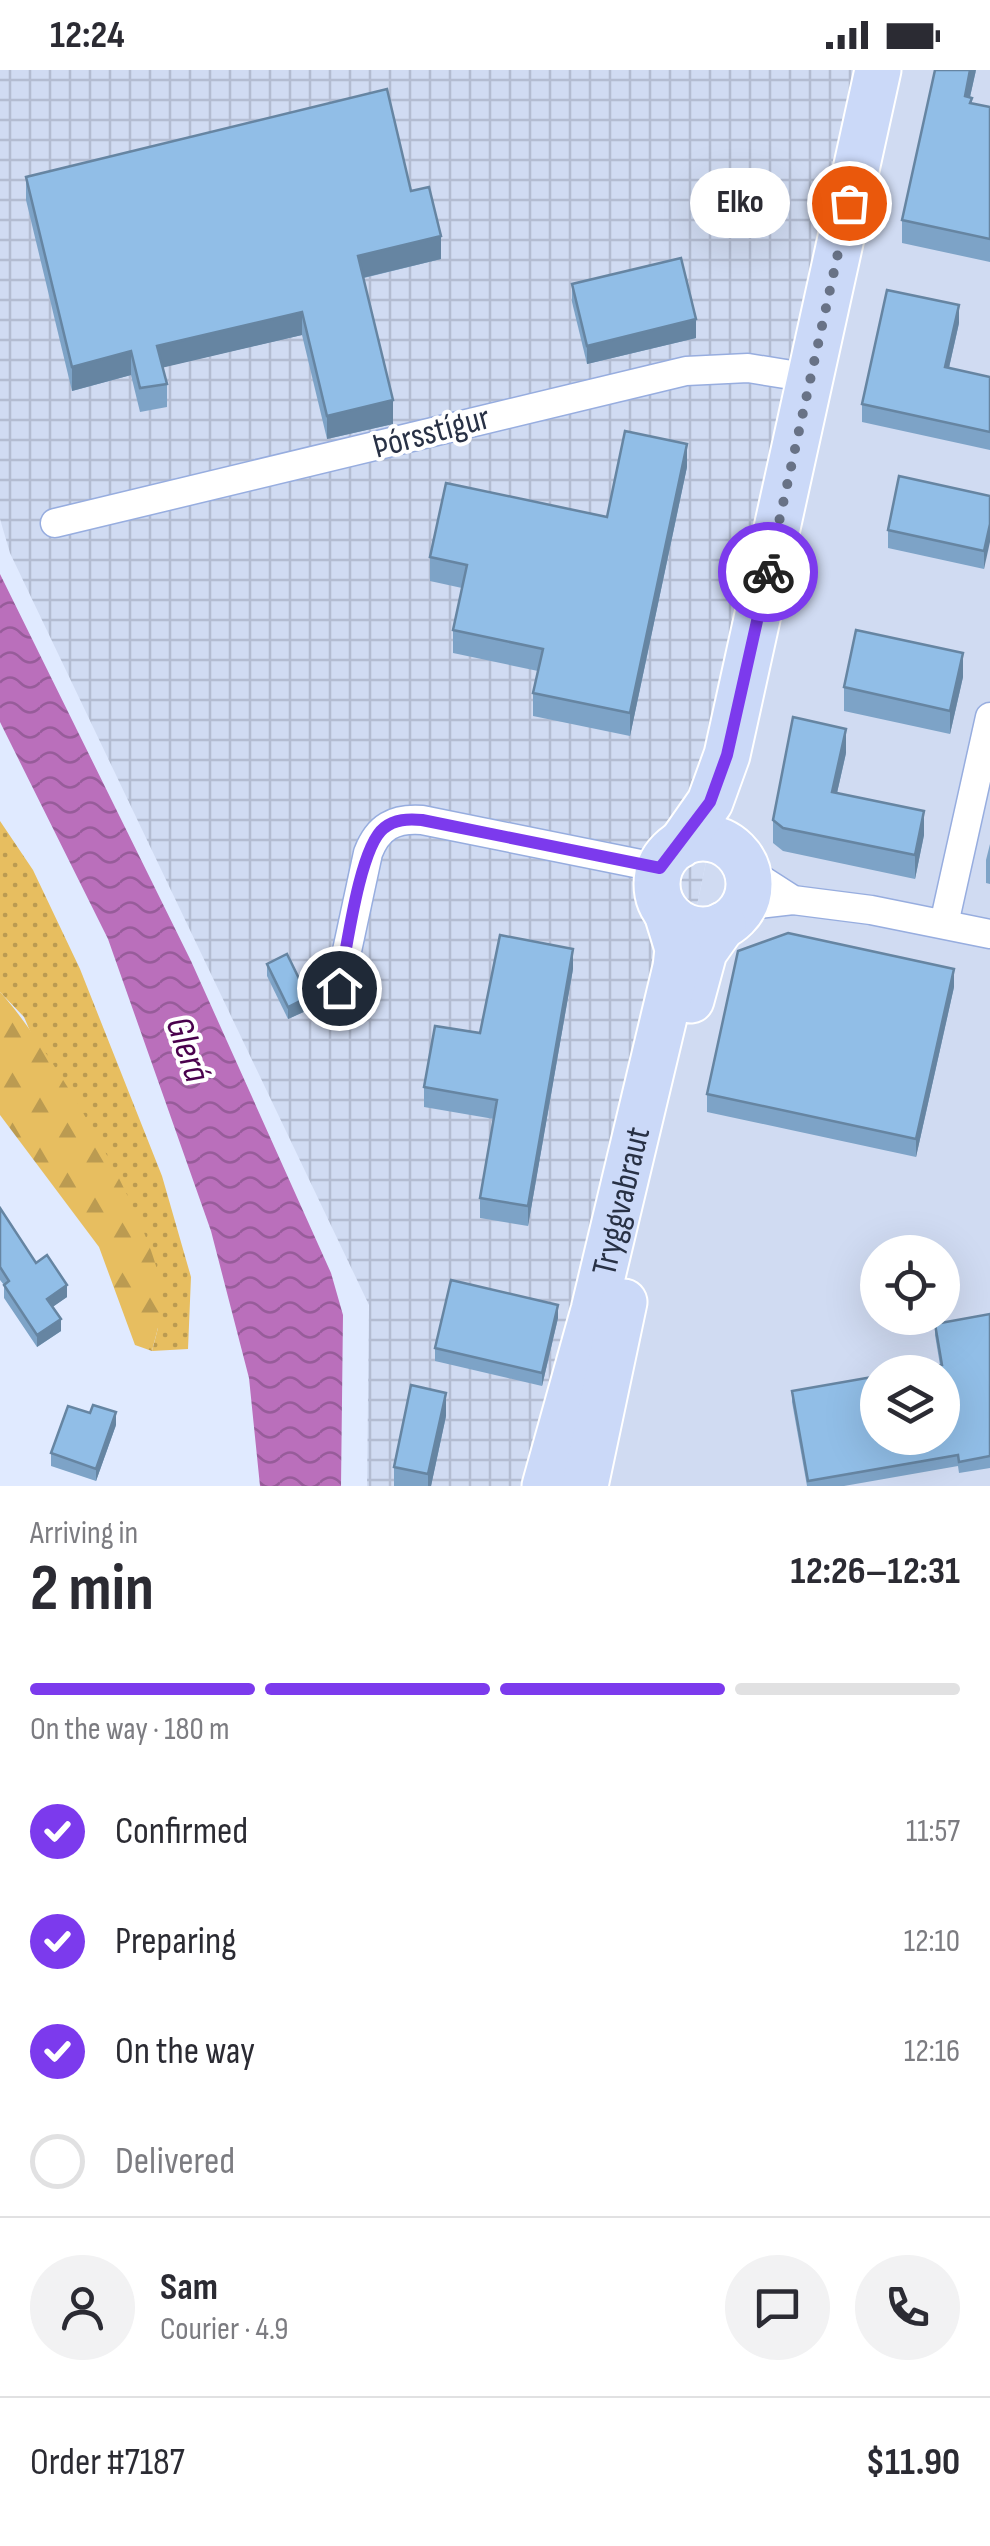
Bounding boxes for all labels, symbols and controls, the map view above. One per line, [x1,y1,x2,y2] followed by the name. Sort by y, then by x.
[50,13,125,58] text: 12:24
[807,161,892,246] pin
[689,168,789,238] callout: Elko
[822,176,877,231] icon: bag
[716,183,764,222] text: Elko
[368,396,495,469] street label: Þórsstígur
[718,522,818,622] courier
[741,545,796,600] icon: bike
[297,946,382,1031] pin
[312,961,367,1016] icon: home
[156,1011,220,1088] water label: Glerá
[583,1123,660,1280] street label: Tryggvabraut
[860,1235,960,1455] map controls
[860,1235,960,1335] button: locate
[860,1355,960,1455] button: layers
[30,1514,138,1553] text: Arriving in
[791,1549,960,1594] text: 12:26–12:31
[30,1551,154,1629] text: 2 min
[30,1710,229,1749] text: On the way · 180 m
[30,1804,85,1859] icon: check
[115,1809,248,1854] text: Confirmed
[906,1812,960,1851] text: 11:57
[30,1914,85,1969] icon: check
[115,1919,236,1964] text: Preparing
[904,1922,960,1961] text: 12:10
[30,2024,85,2079] icon: check
[115,2029,255,2074] text: On the way
[904,2032,960,2071] text: 12:16
[115,2139,235,2184] text: Delivered
[30,2255,135,2360] button: person
[725,2255,830,2360] button: chat
[855,2255,960,2360] button: phone
[160,2265,218,2310] text: Sam
[160,2310,288,2349] text: Courier · 4.9
[30,2440,185,2485] text: Order #7187
[866,2440,960,2485] text: $11.90

